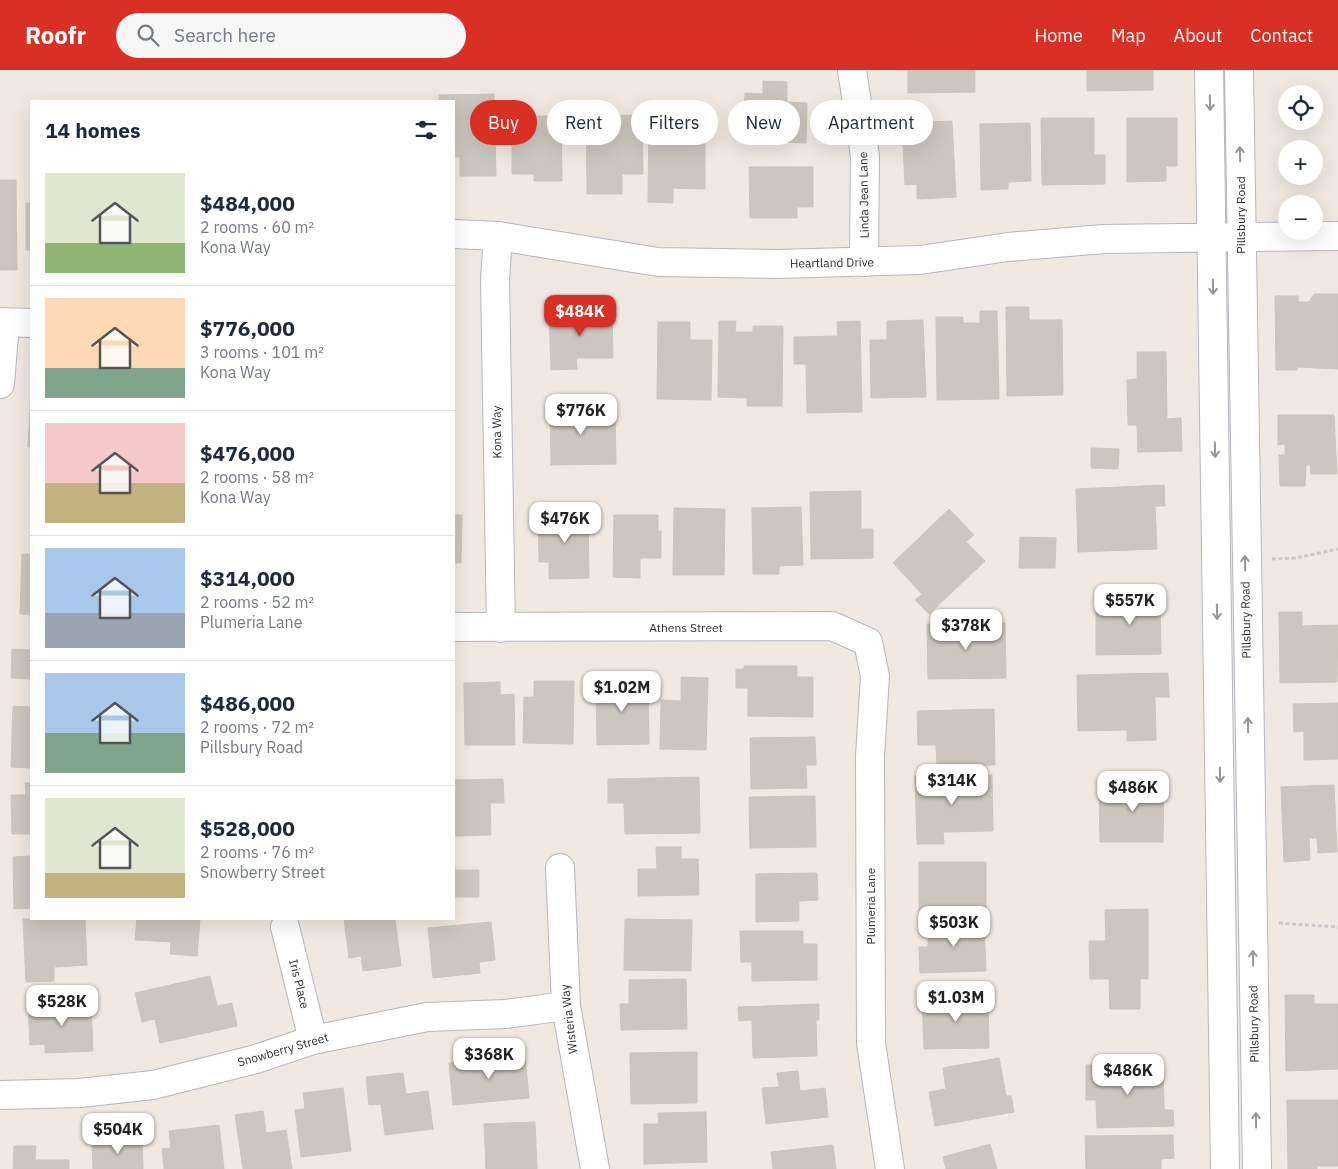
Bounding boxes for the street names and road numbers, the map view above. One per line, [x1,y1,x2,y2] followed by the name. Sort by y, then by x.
[855,151,872,238] street label: Linda Jean Lane
[1233,176,1248,254] street label: Pillsbury Road
[790,254,875,271] street label: Heartland Drive
[489,405,504,459] street label: Kona Way
[1237,581,1254,659] street label: Pillsbury Road
[649,620,723,635] street label: Athens Street
[863,867,878,944] street label: Plumeria Lane
[286,958,313,1011] street label: Iris Place
[557,984,580,1055] street label: Wisteria Way
[1245,985,1262,1063] street label: Pillsbury Road
[236,1029,330,1070] street label: Snowberry Street

